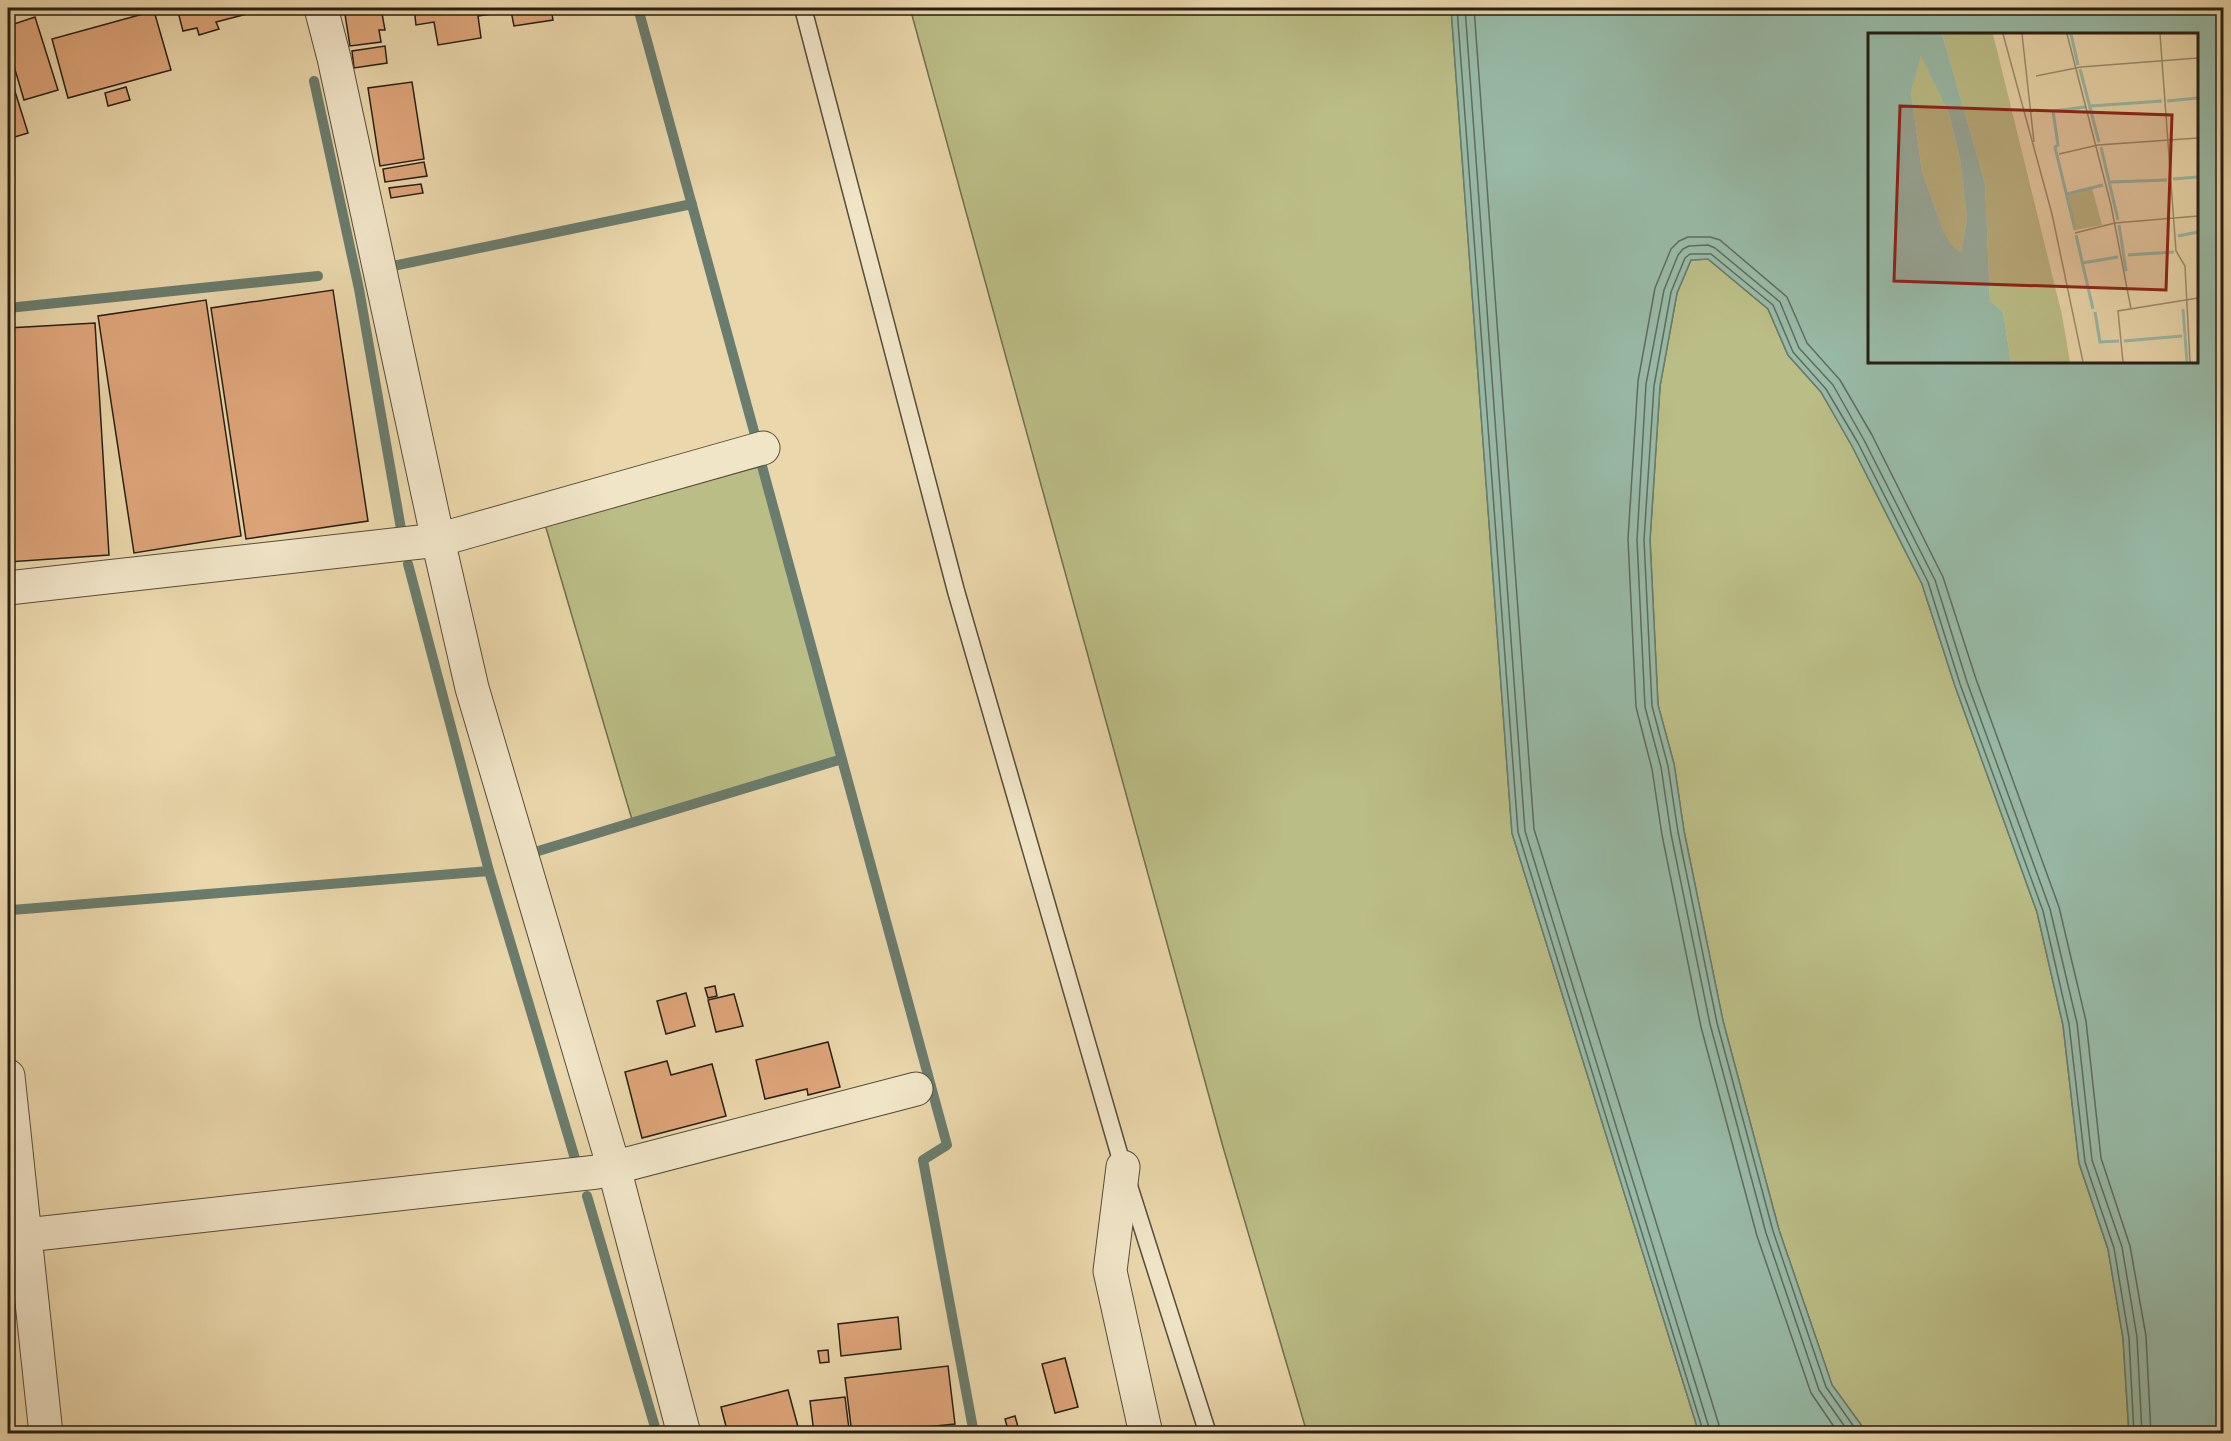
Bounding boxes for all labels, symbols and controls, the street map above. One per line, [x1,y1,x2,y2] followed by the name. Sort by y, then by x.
[1868,33,2198,363] inset map

